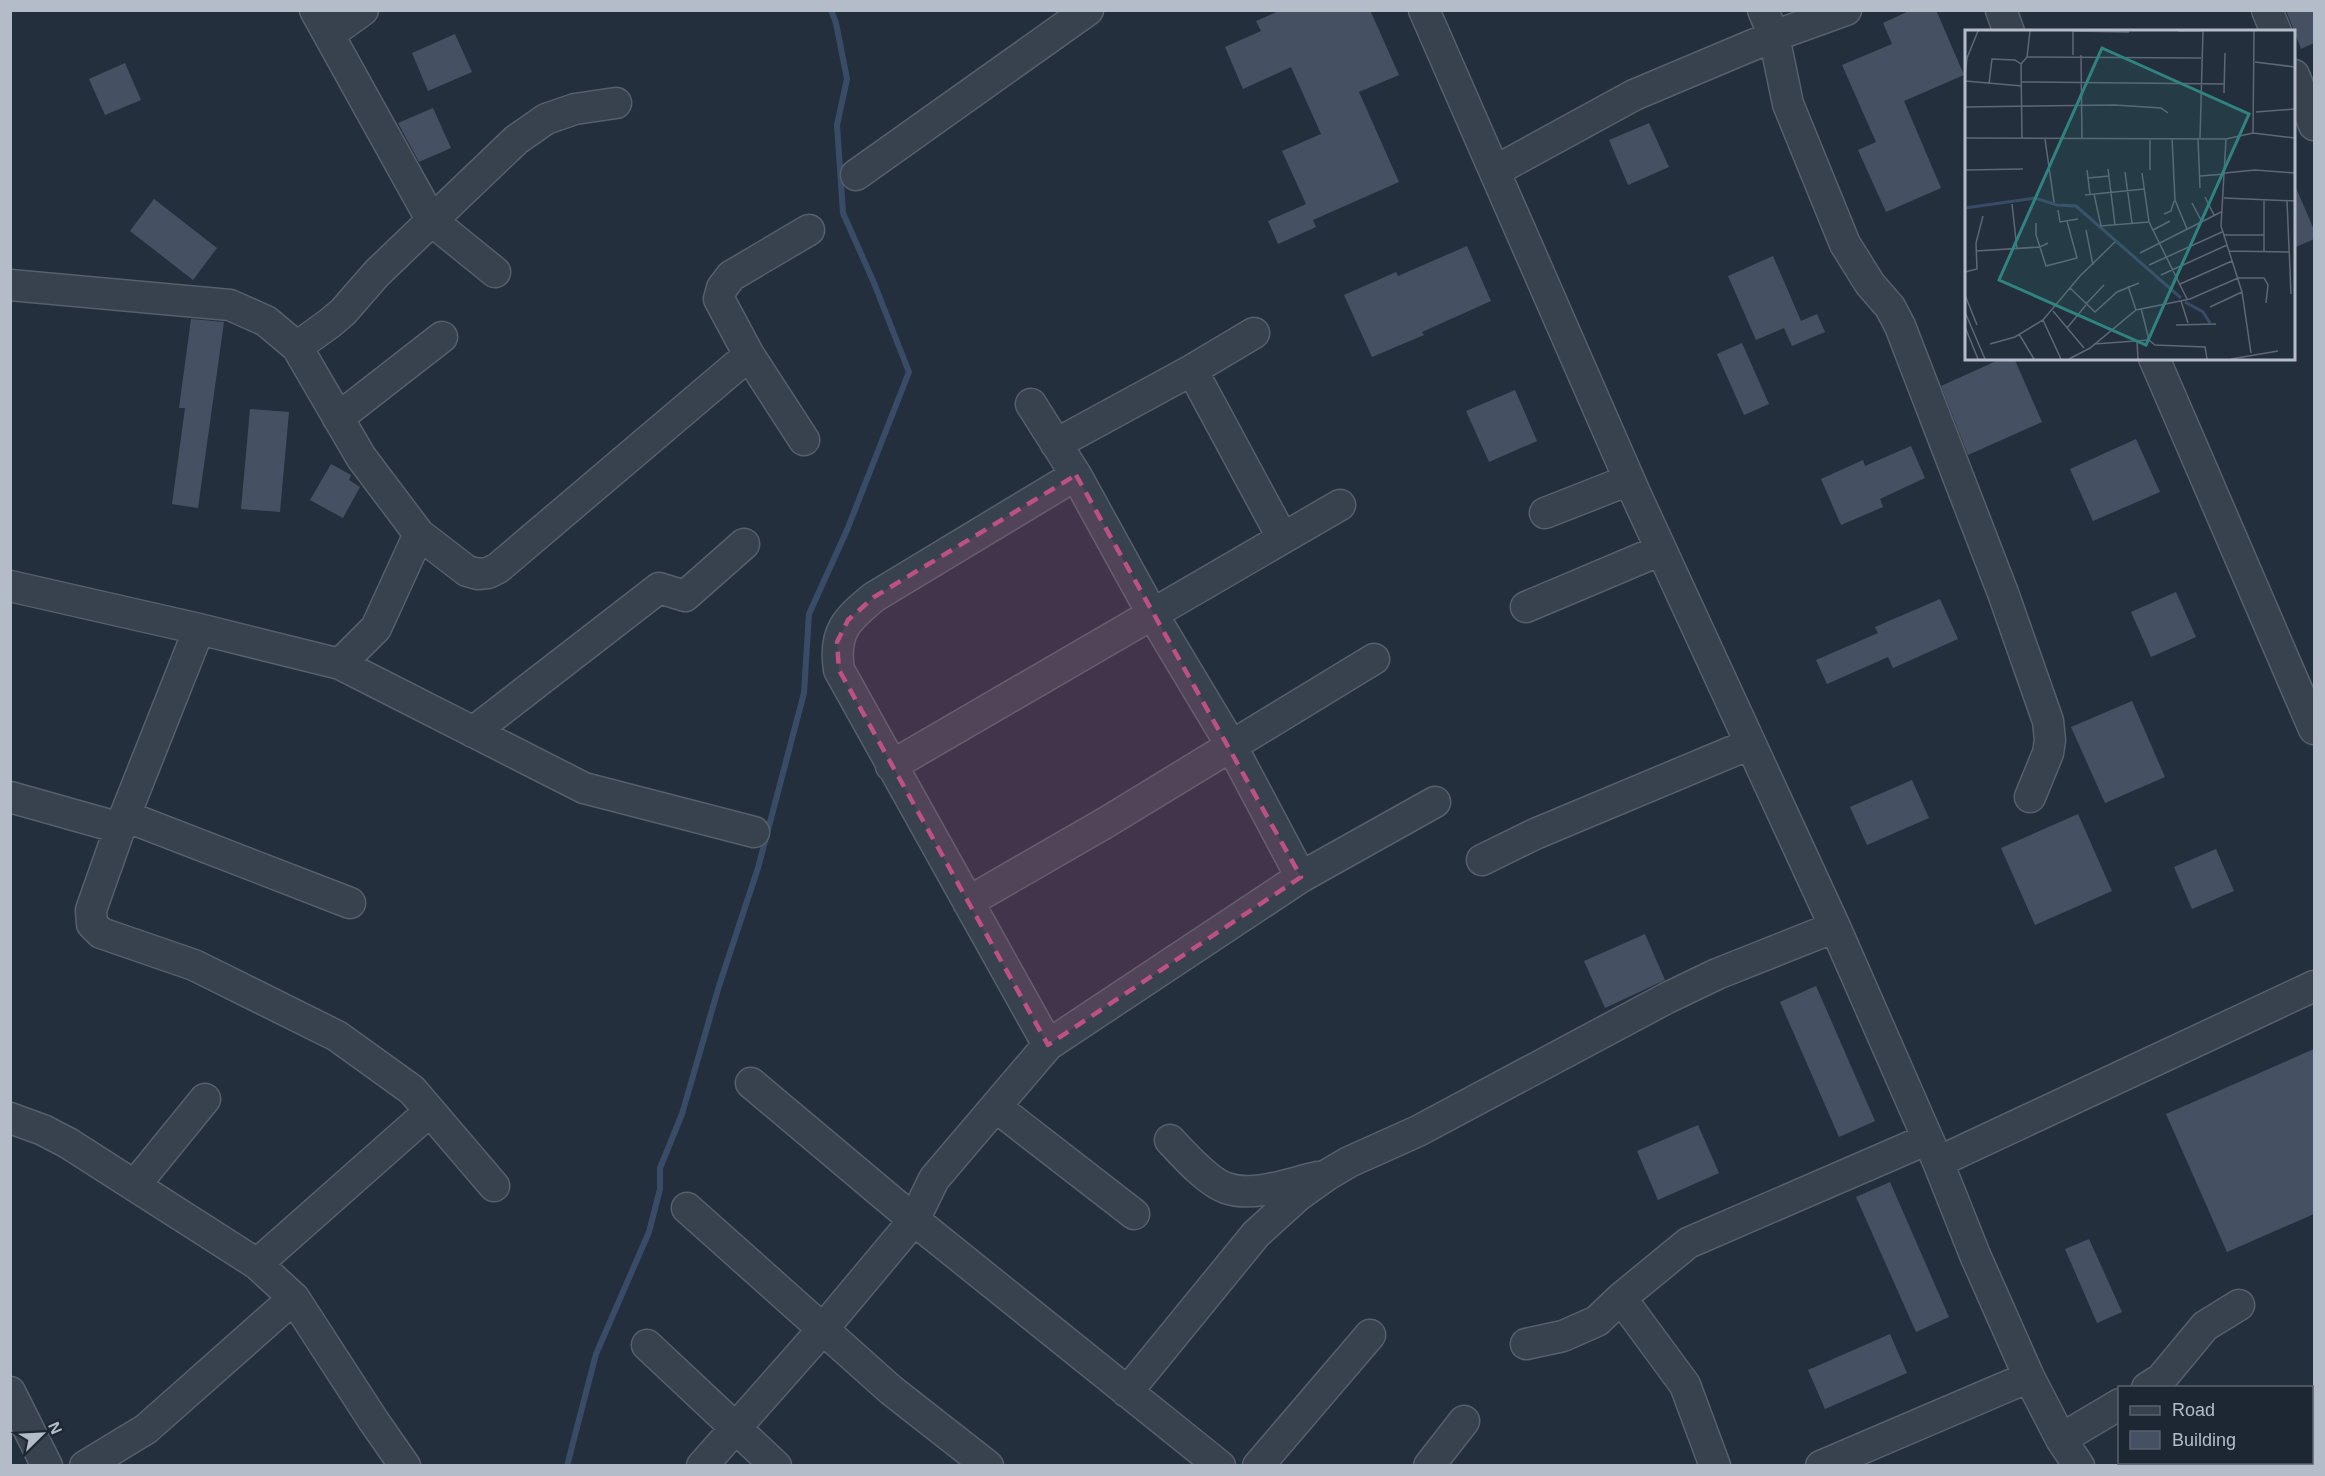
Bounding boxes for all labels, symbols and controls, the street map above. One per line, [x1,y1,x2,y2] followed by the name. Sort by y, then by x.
[1965,30,2295,360] inset map
[2118,1386,2313,1464] legend
[2172,1400,2215,1420] text: Road
[12,1404,72,1464] north arrow
[45,1419,65,1437] text: N
[2172,1430,2236,1450] text: Building

